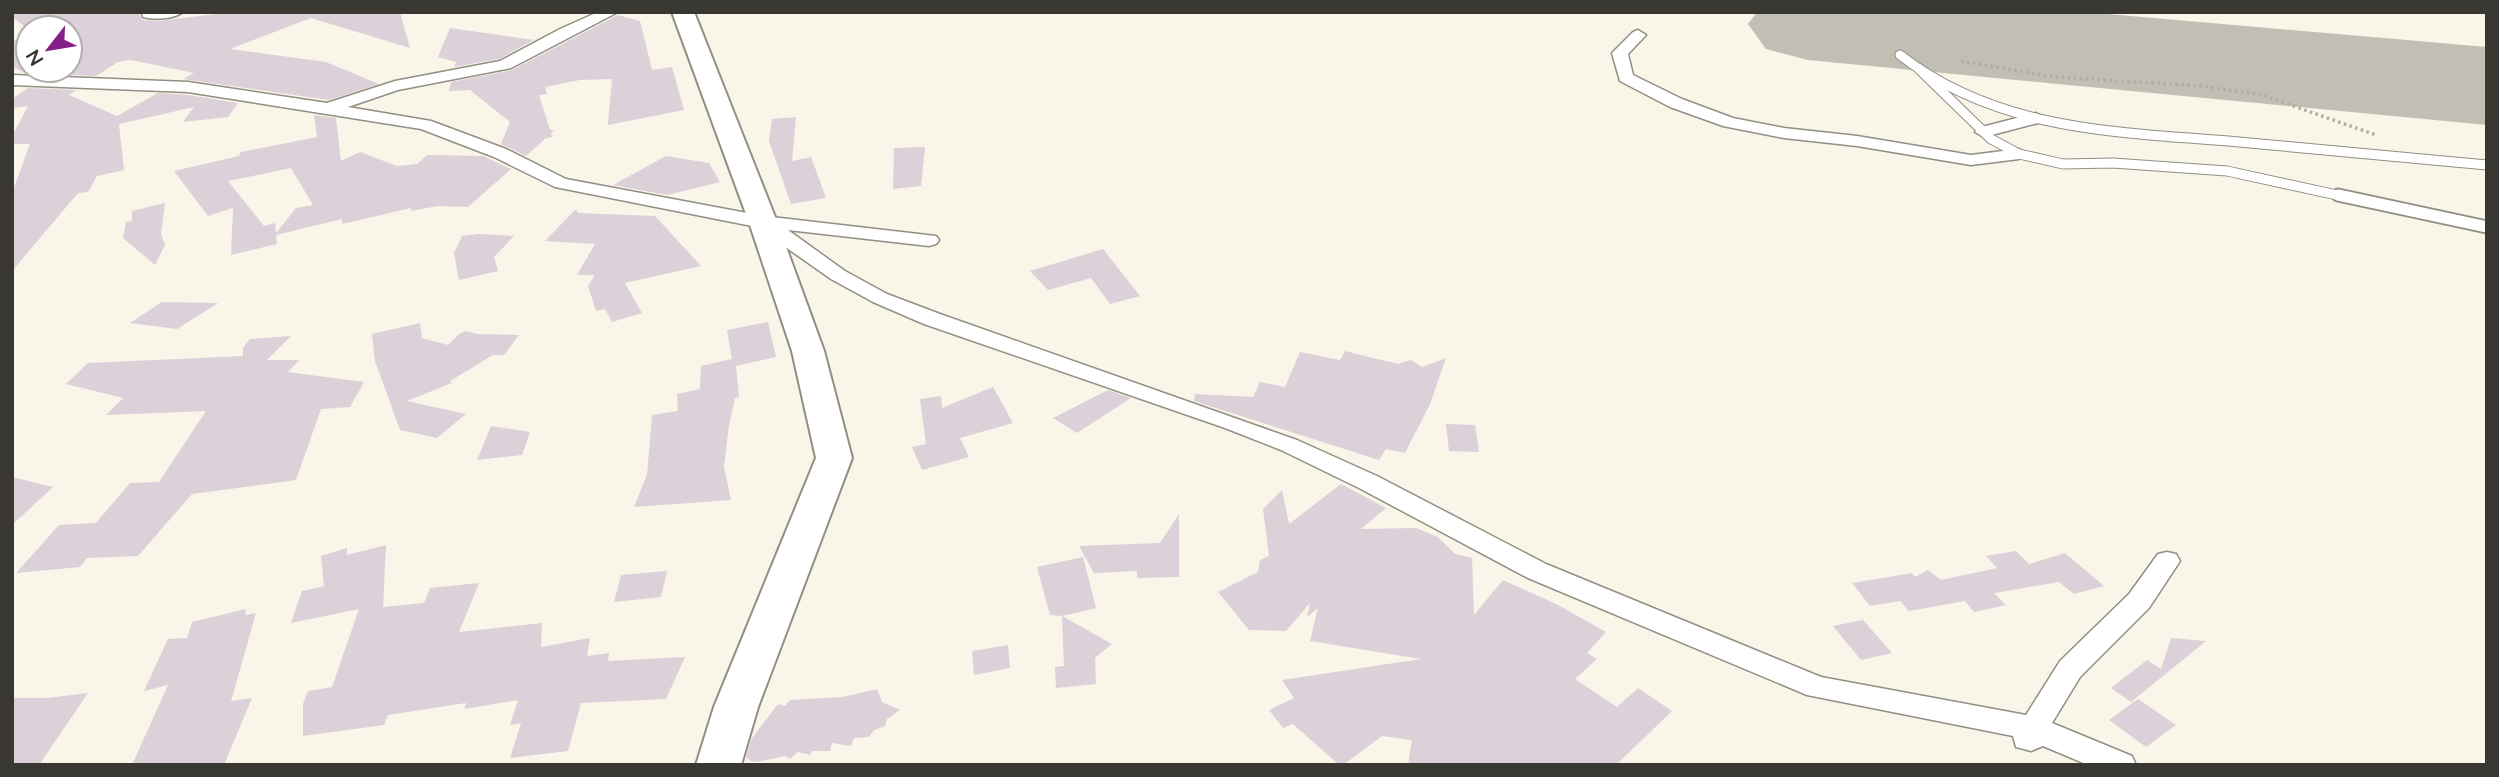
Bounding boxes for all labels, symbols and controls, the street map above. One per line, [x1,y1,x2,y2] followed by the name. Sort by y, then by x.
[14,14,84,84] north arrow
[20,46,48,70] text: N

